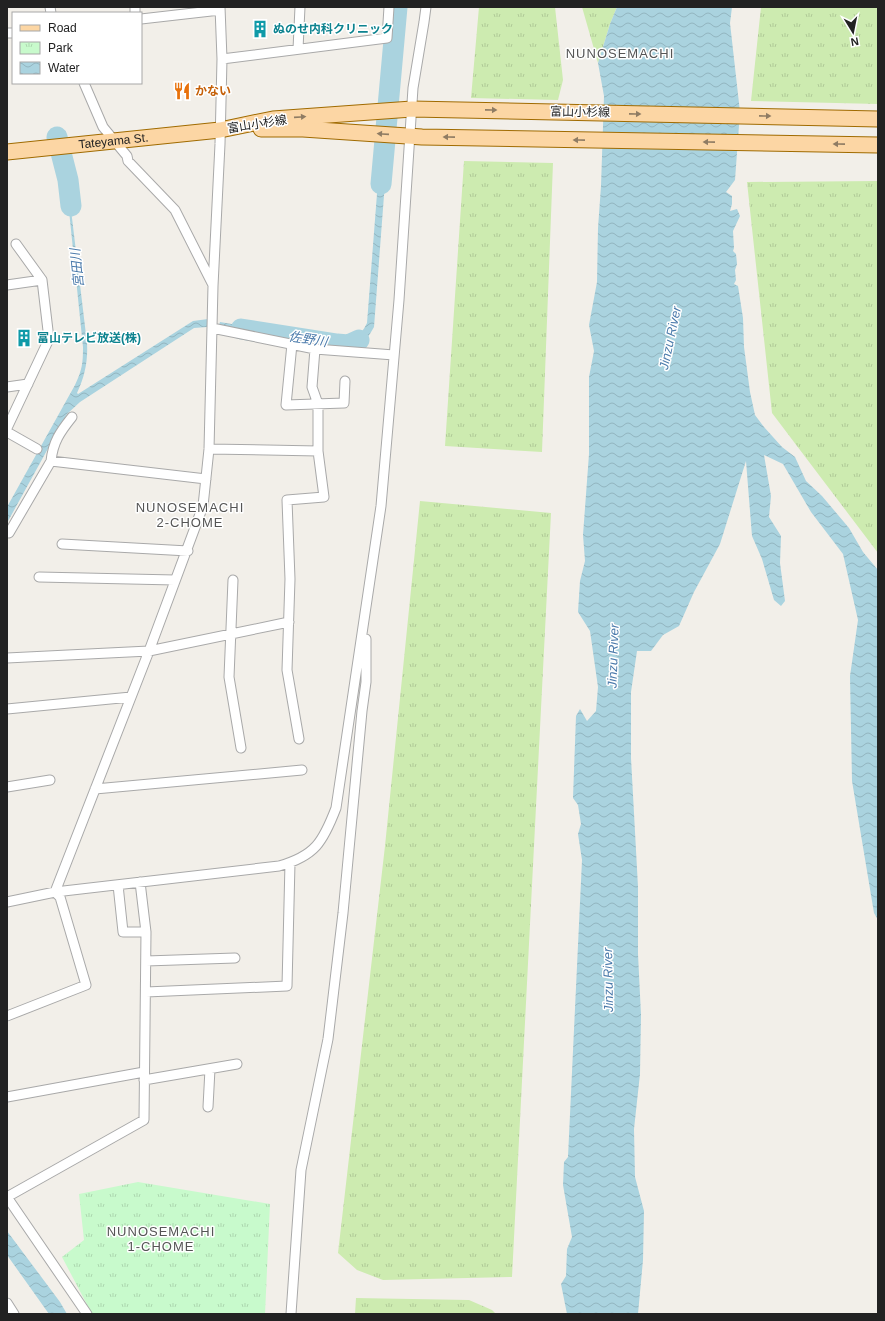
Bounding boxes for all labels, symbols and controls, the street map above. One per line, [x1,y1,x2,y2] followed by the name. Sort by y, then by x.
[12,12,142,84] legend
[833,12,873,52] north arrow
[250,19,270,39] building icon: ぬのせ内科クリニック
[48,21,77,35] text: Road
[273,22,393,36] place label: ぬのせ内科クリニック
[850,35,860,48] text: N
[48,41,74,55] text: Park
[566,46,674,61] district label: NUNOSEMACHI
[48,61,80,75] text: Water
[172,81,192,101] restaurant icon: かない
[195,84,231,98] place label: かない
[550,104,610,120] street label: 富山小杉線
[485,107,497,114] one-way arrow
[629,110,641,117] one-way arrow
[226,112,288,136] street label: 富山小杉線
[759,113,771,120] one-way arrow
[294,114,306,121] one-way arrow
[78,130,149,152] street label: Tateyama St.
[377,131,389,138] one-way arrow
[443,134,455,141] one-way arrow
[572,137,585,143] one-way arrow
[702,139,715,145] one-way arrow
[833,141,845,148] one-way arrow
[67,246,86,288] water label: 宮田川
[656,304,684,372] water label: Jinzu River
[14,328,34,348] building icon: 富山テレビ放送(株)
[288,329,330,350] water label: 佐野川
[37,331,141,345] place label: 富山テレビ放送(株)
[136,500,244,530] district label: NUNOSEMACHI 2-CHOME
[604,623,622,689] water label: Jinzu River
[600,947,616,1013] water label: Jinzu River
[107,1224,215,1254] district label: NUNOSEMACHI 1-CHOME

